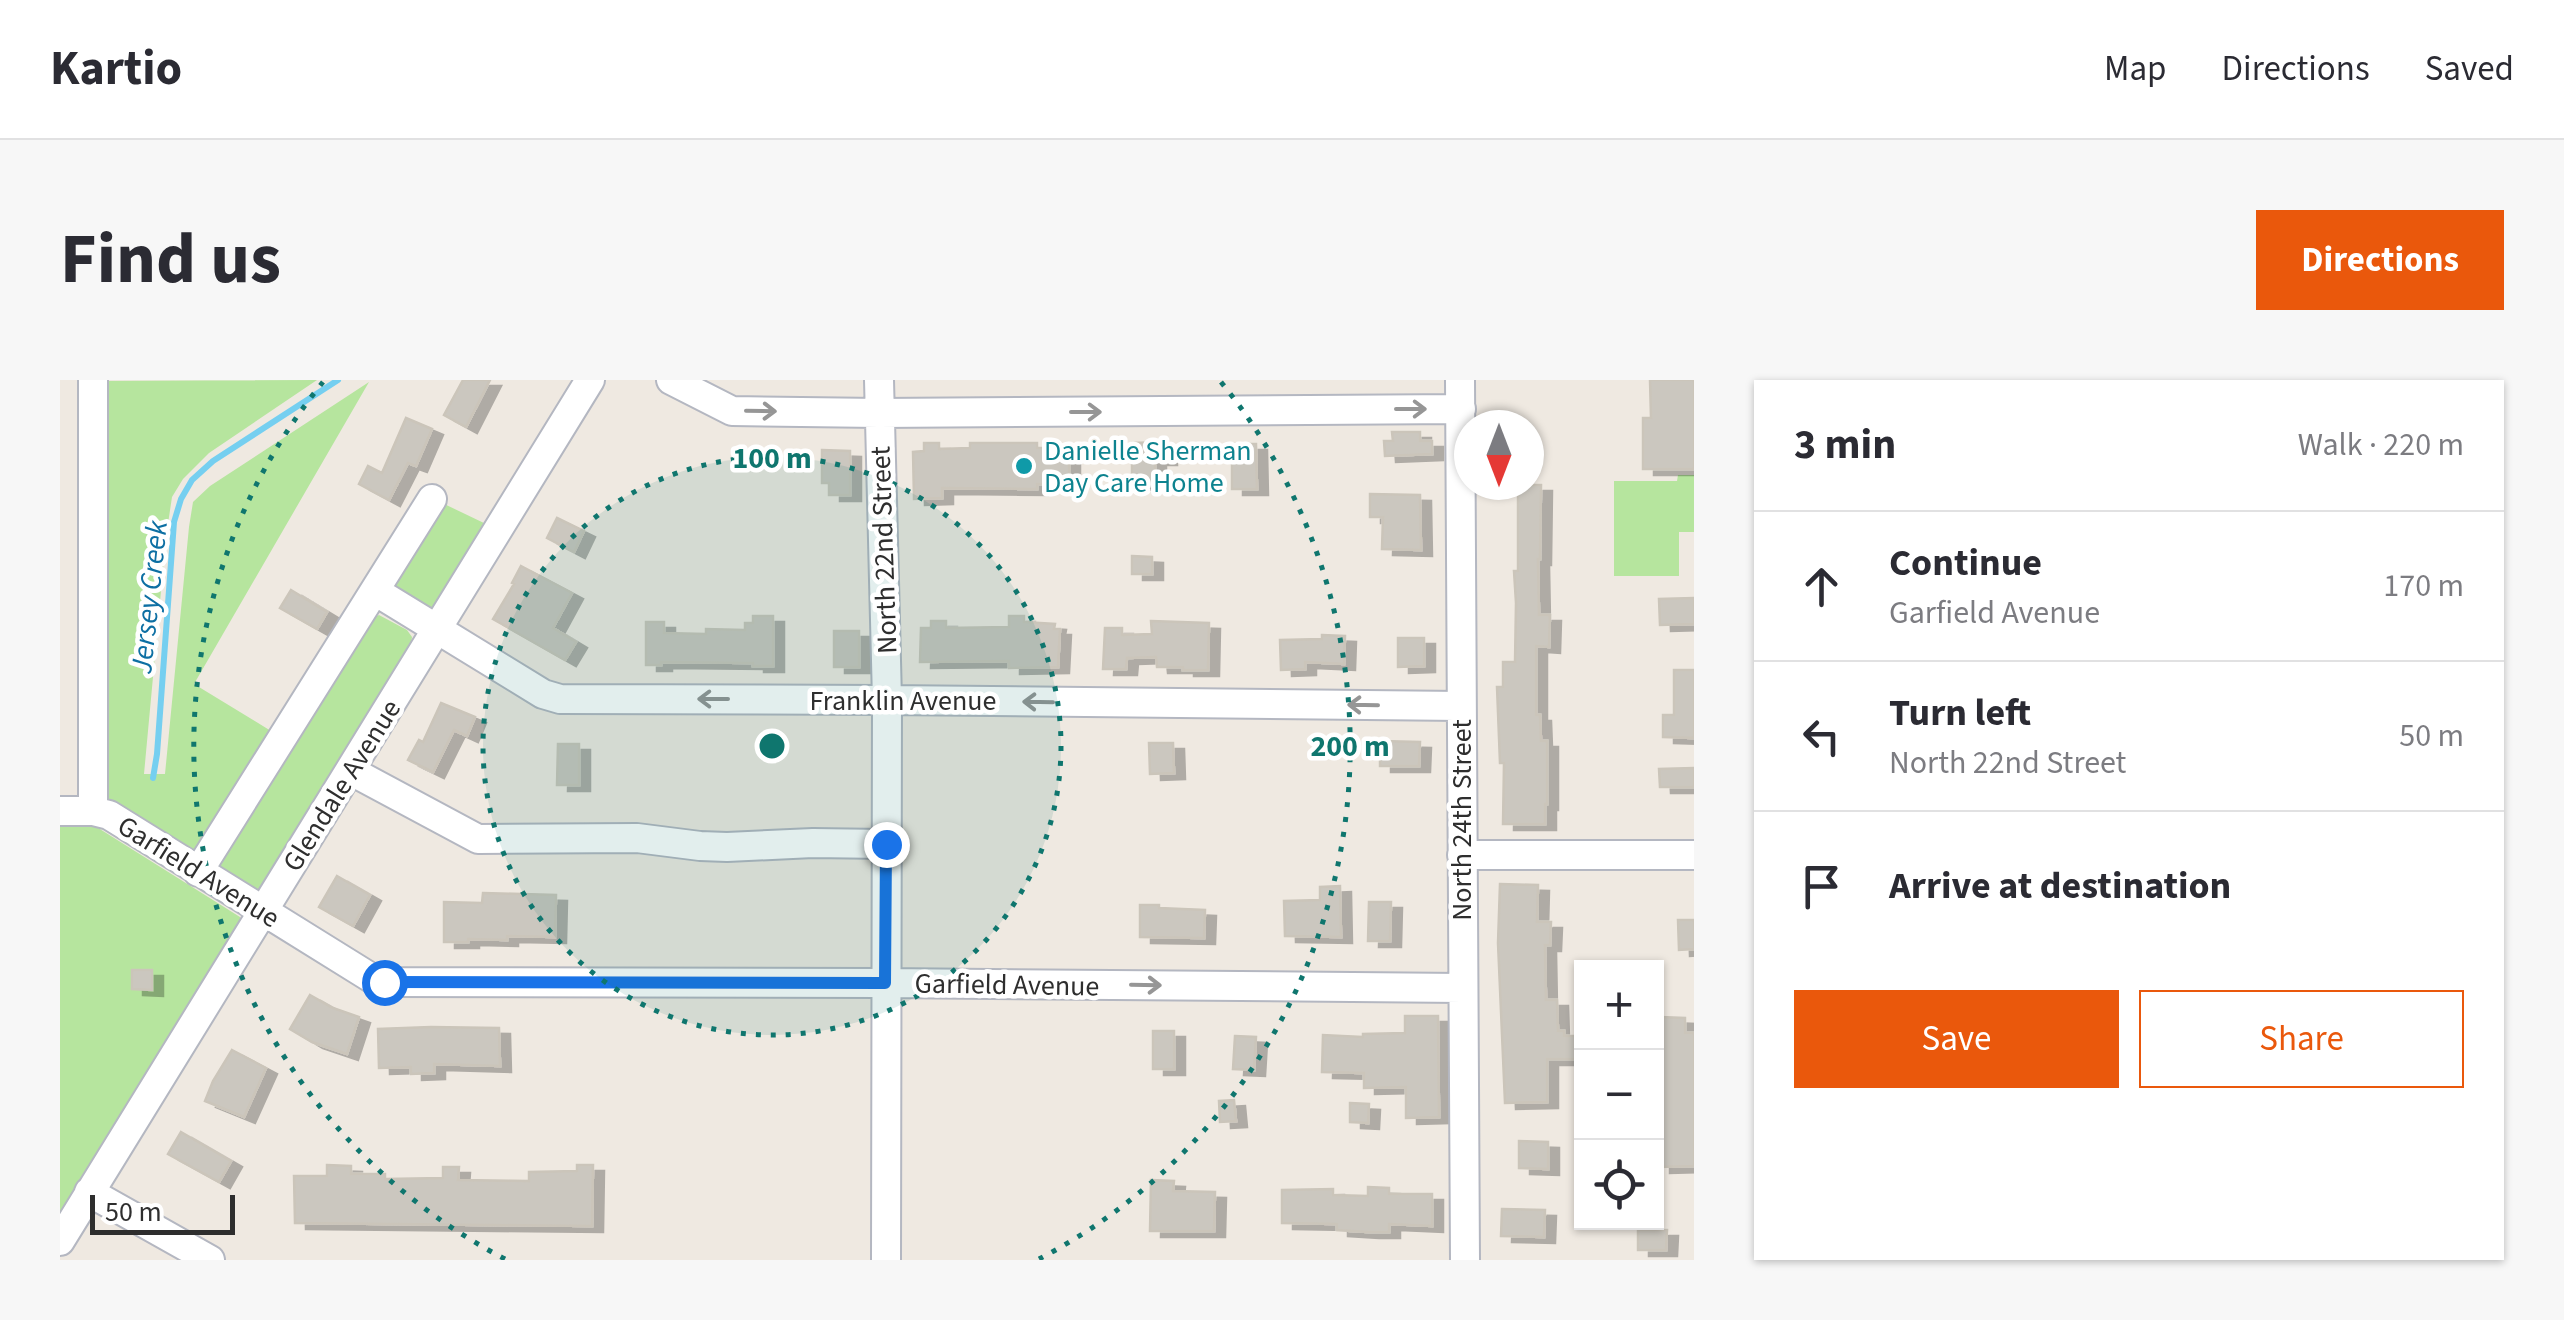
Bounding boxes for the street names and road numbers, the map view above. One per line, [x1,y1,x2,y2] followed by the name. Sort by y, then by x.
[860,445,908,654] street label: North 22nd Street
[810,681,996,721] street label: Franklin Avenue
[273,692,411,879] street label: Glendale Avenue
[1442,719,1482,921] street label: North 24th Street
[110,806,287,938] street label: Garfield Avenue
[914,963,1100,1007] street label: Garfield Avenue

